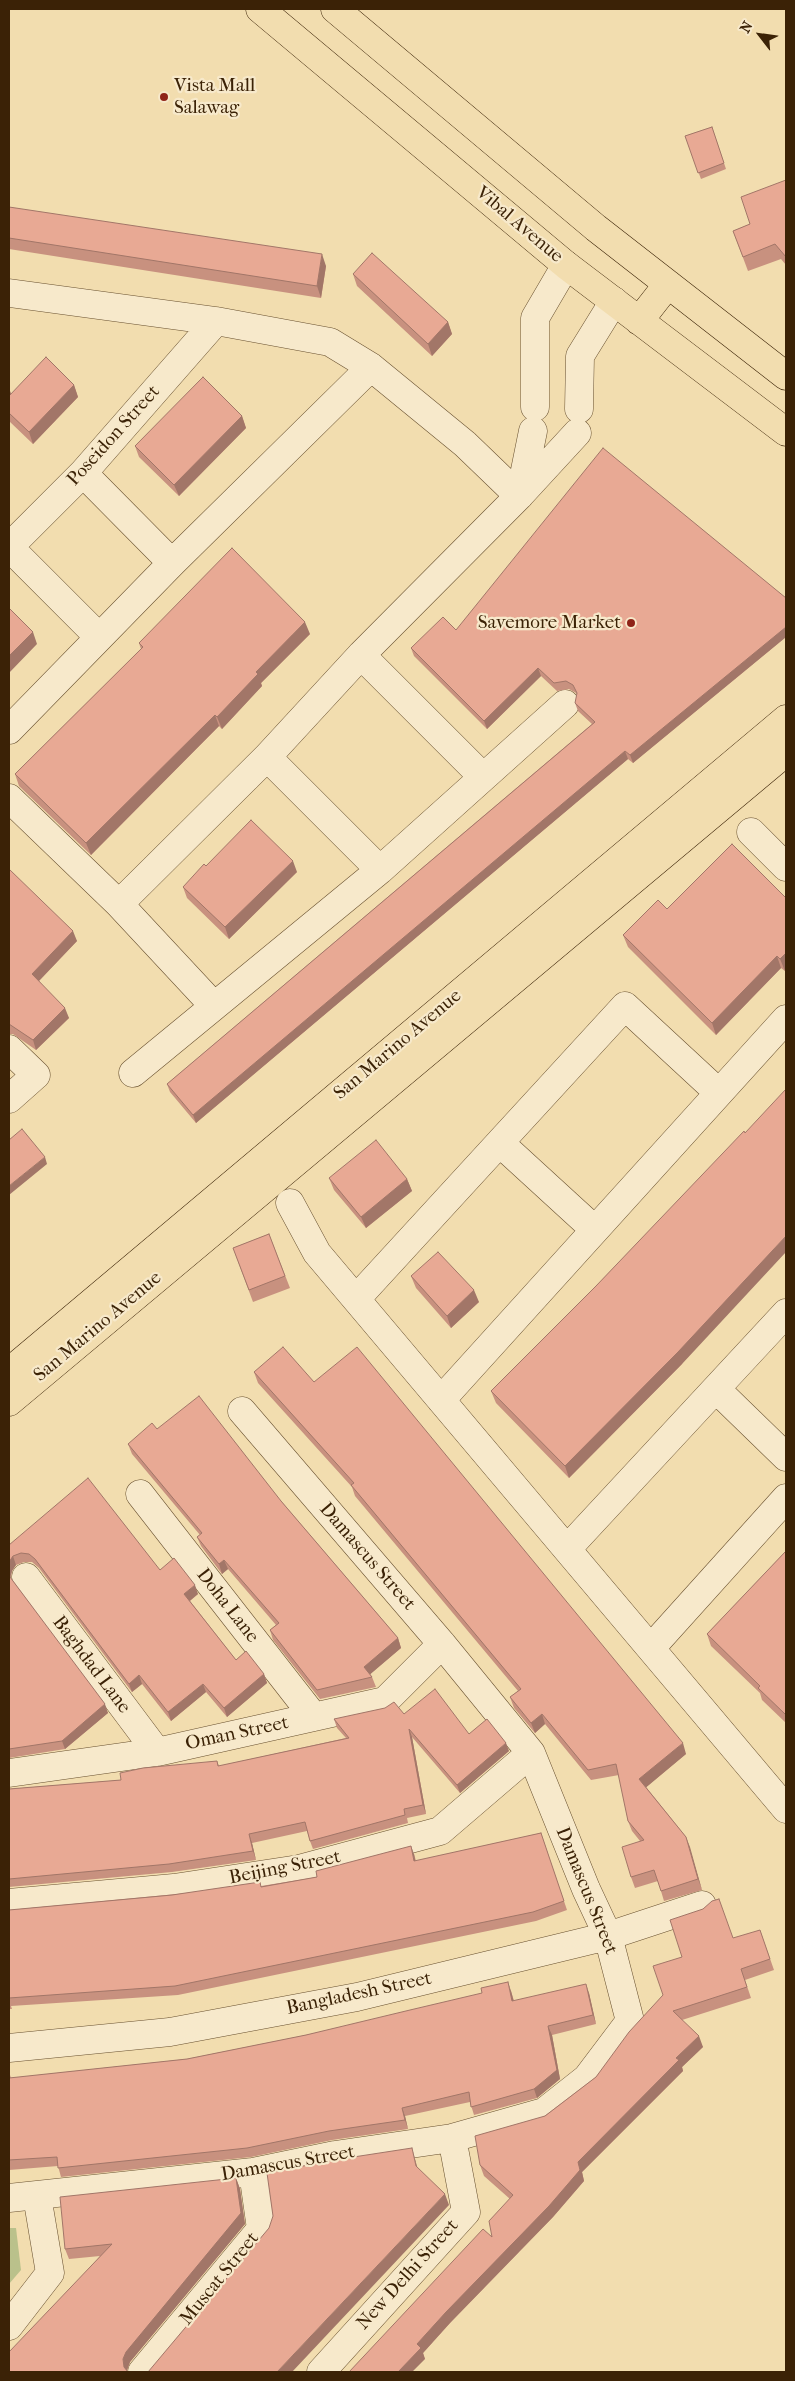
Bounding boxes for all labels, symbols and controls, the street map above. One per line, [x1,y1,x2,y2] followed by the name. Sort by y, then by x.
[735,10,785,60] north arrow
[737,18,757,36] text: N
[174,75,255,119] place label: Vista Mall Salawag
[158,91,170,103] marker: Vista Mall Salawag
[471,182,567,268] street label: Vibal Avenue
[63,381,165,491] street label: Poseidon Street
[478,612,621,634] place label: Savemore Market
[625,617,637,629] marker: Savemore Market
[330,985,466,1105] street label: San Marino Avenue
[30,1267,166,1387] street label: San Marino Avenue
[314,1498,420,1616] street label: Damascus Street
[191,1564,263,1648] street label: Doha Lane
[47,1612,135,1718] street label: Baghdad Lane
[183,1712,291,1756] street label: Oman Street
[550,1824,622,1958] street label: Damascus Street
[227,1846,343,1890] street label: Beijing Street
[284,1967,434,2021] street label: Bangladesh Street
[219,2141,357,2187] street label: Damascus Street
[352,2215,464,2335] street label: New Delhi Street
[176,2228,264,2330] street label: Muscat Street

